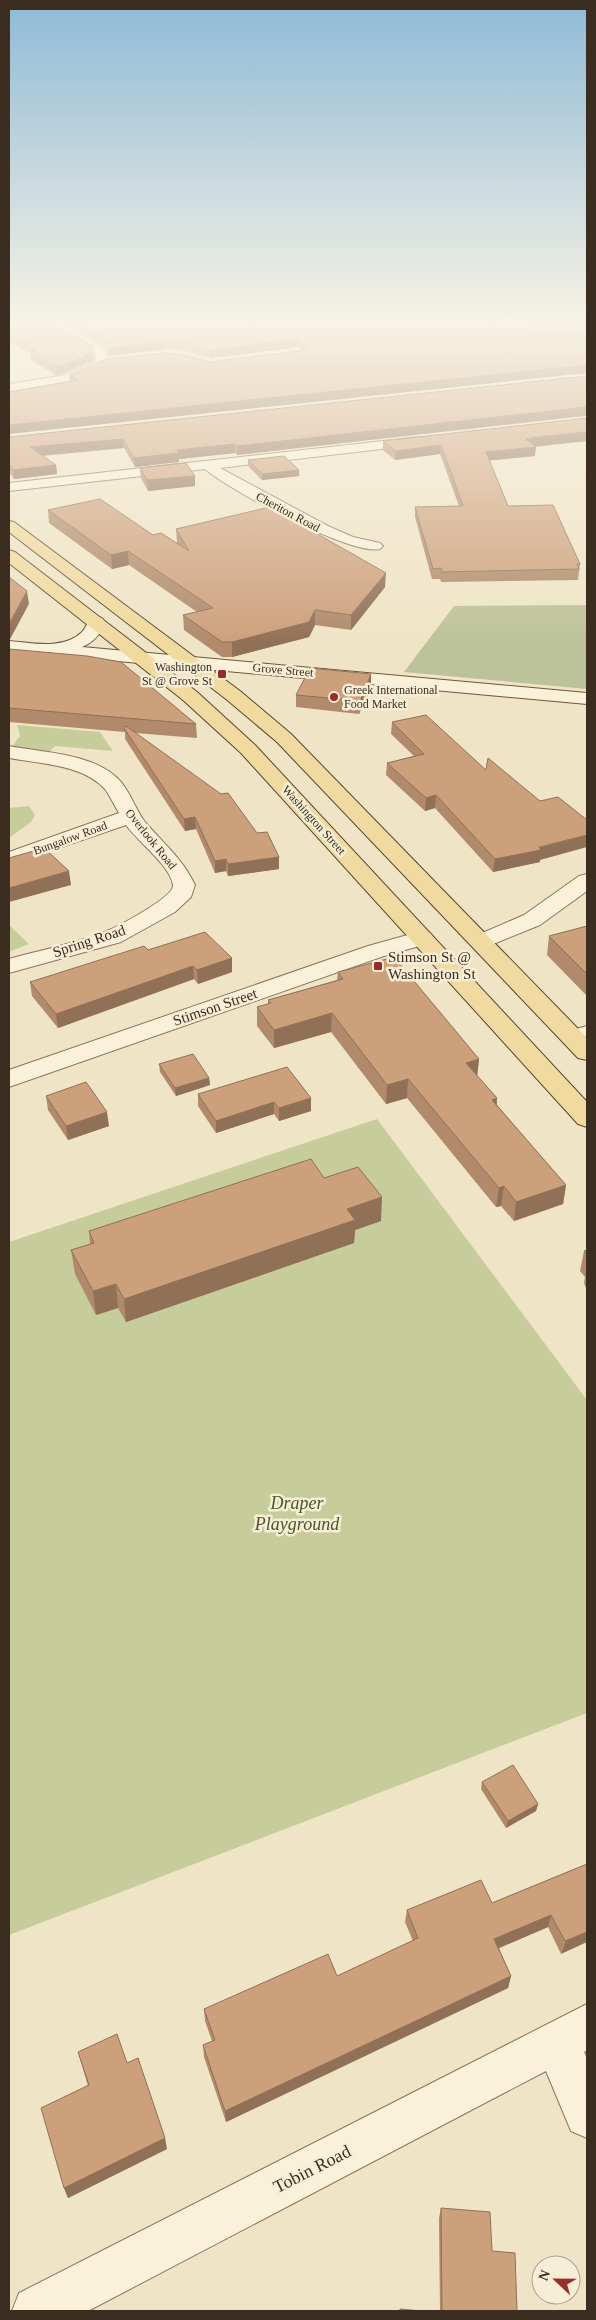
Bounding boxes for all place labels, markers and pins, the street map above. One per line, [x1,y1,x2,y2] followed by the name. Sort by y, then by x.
[142,660,213,688] place label: Washington St @ Grove St
[216,668,228,680] marker: Washington St @ Grove St
[344,683,438,711] place label: Greek International Food Market
[328,691,340,703] marker: Greek International Food Market
[388,949,476,982] place label: Stimson St @ Washington St
[372,960,384,972] marker: Stimson St @ Washington St

